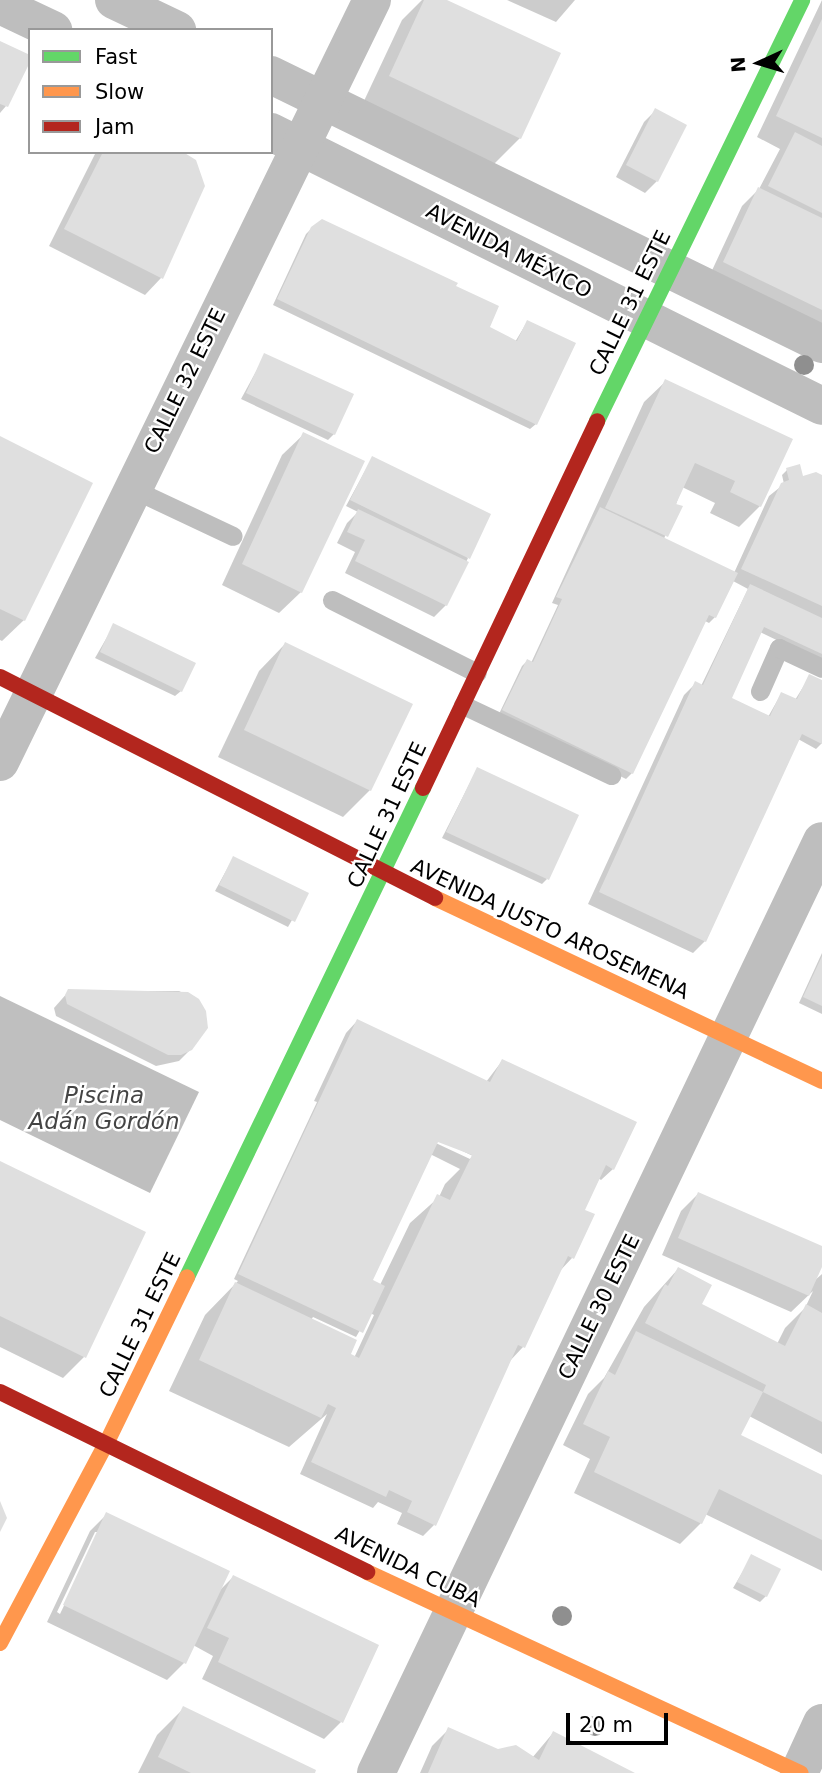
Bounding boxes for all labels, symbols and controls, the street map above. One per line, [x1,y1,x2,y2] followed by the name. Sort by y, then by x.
[28,28,273,154] legend
[724,28,794,98] north arrow
[95,45,137,69] text: Fast
[727,56,750,73] text: N
[95,80,144,104] text: Slow
[95,115,135,139] text: Jam
[422,198,596,304] street label: AVENIDA MÉXICO
[584,226,676,380] street label: CALLE 31 ESTE
[139,304,231,458] street label: CALLE 32 ESTE
[342,738,432,892] street label: CALLE 31 ESTE
[407,853,693,1005] street label: AVENIDA JUSTO AROSEMENA
[29,1081,179,1135] water label: Piscina Adán Gordón
[553,1230,645,1384] street label: CALLE 30 ESTE
[94,1248,186,1402] street label: CALLE 31 ESTE
[331,1521,485,1613] street label: AVENIDA CUBA
[570,1700,672,1744] scale bar
[579,1713,633,1737] text: 20 m

